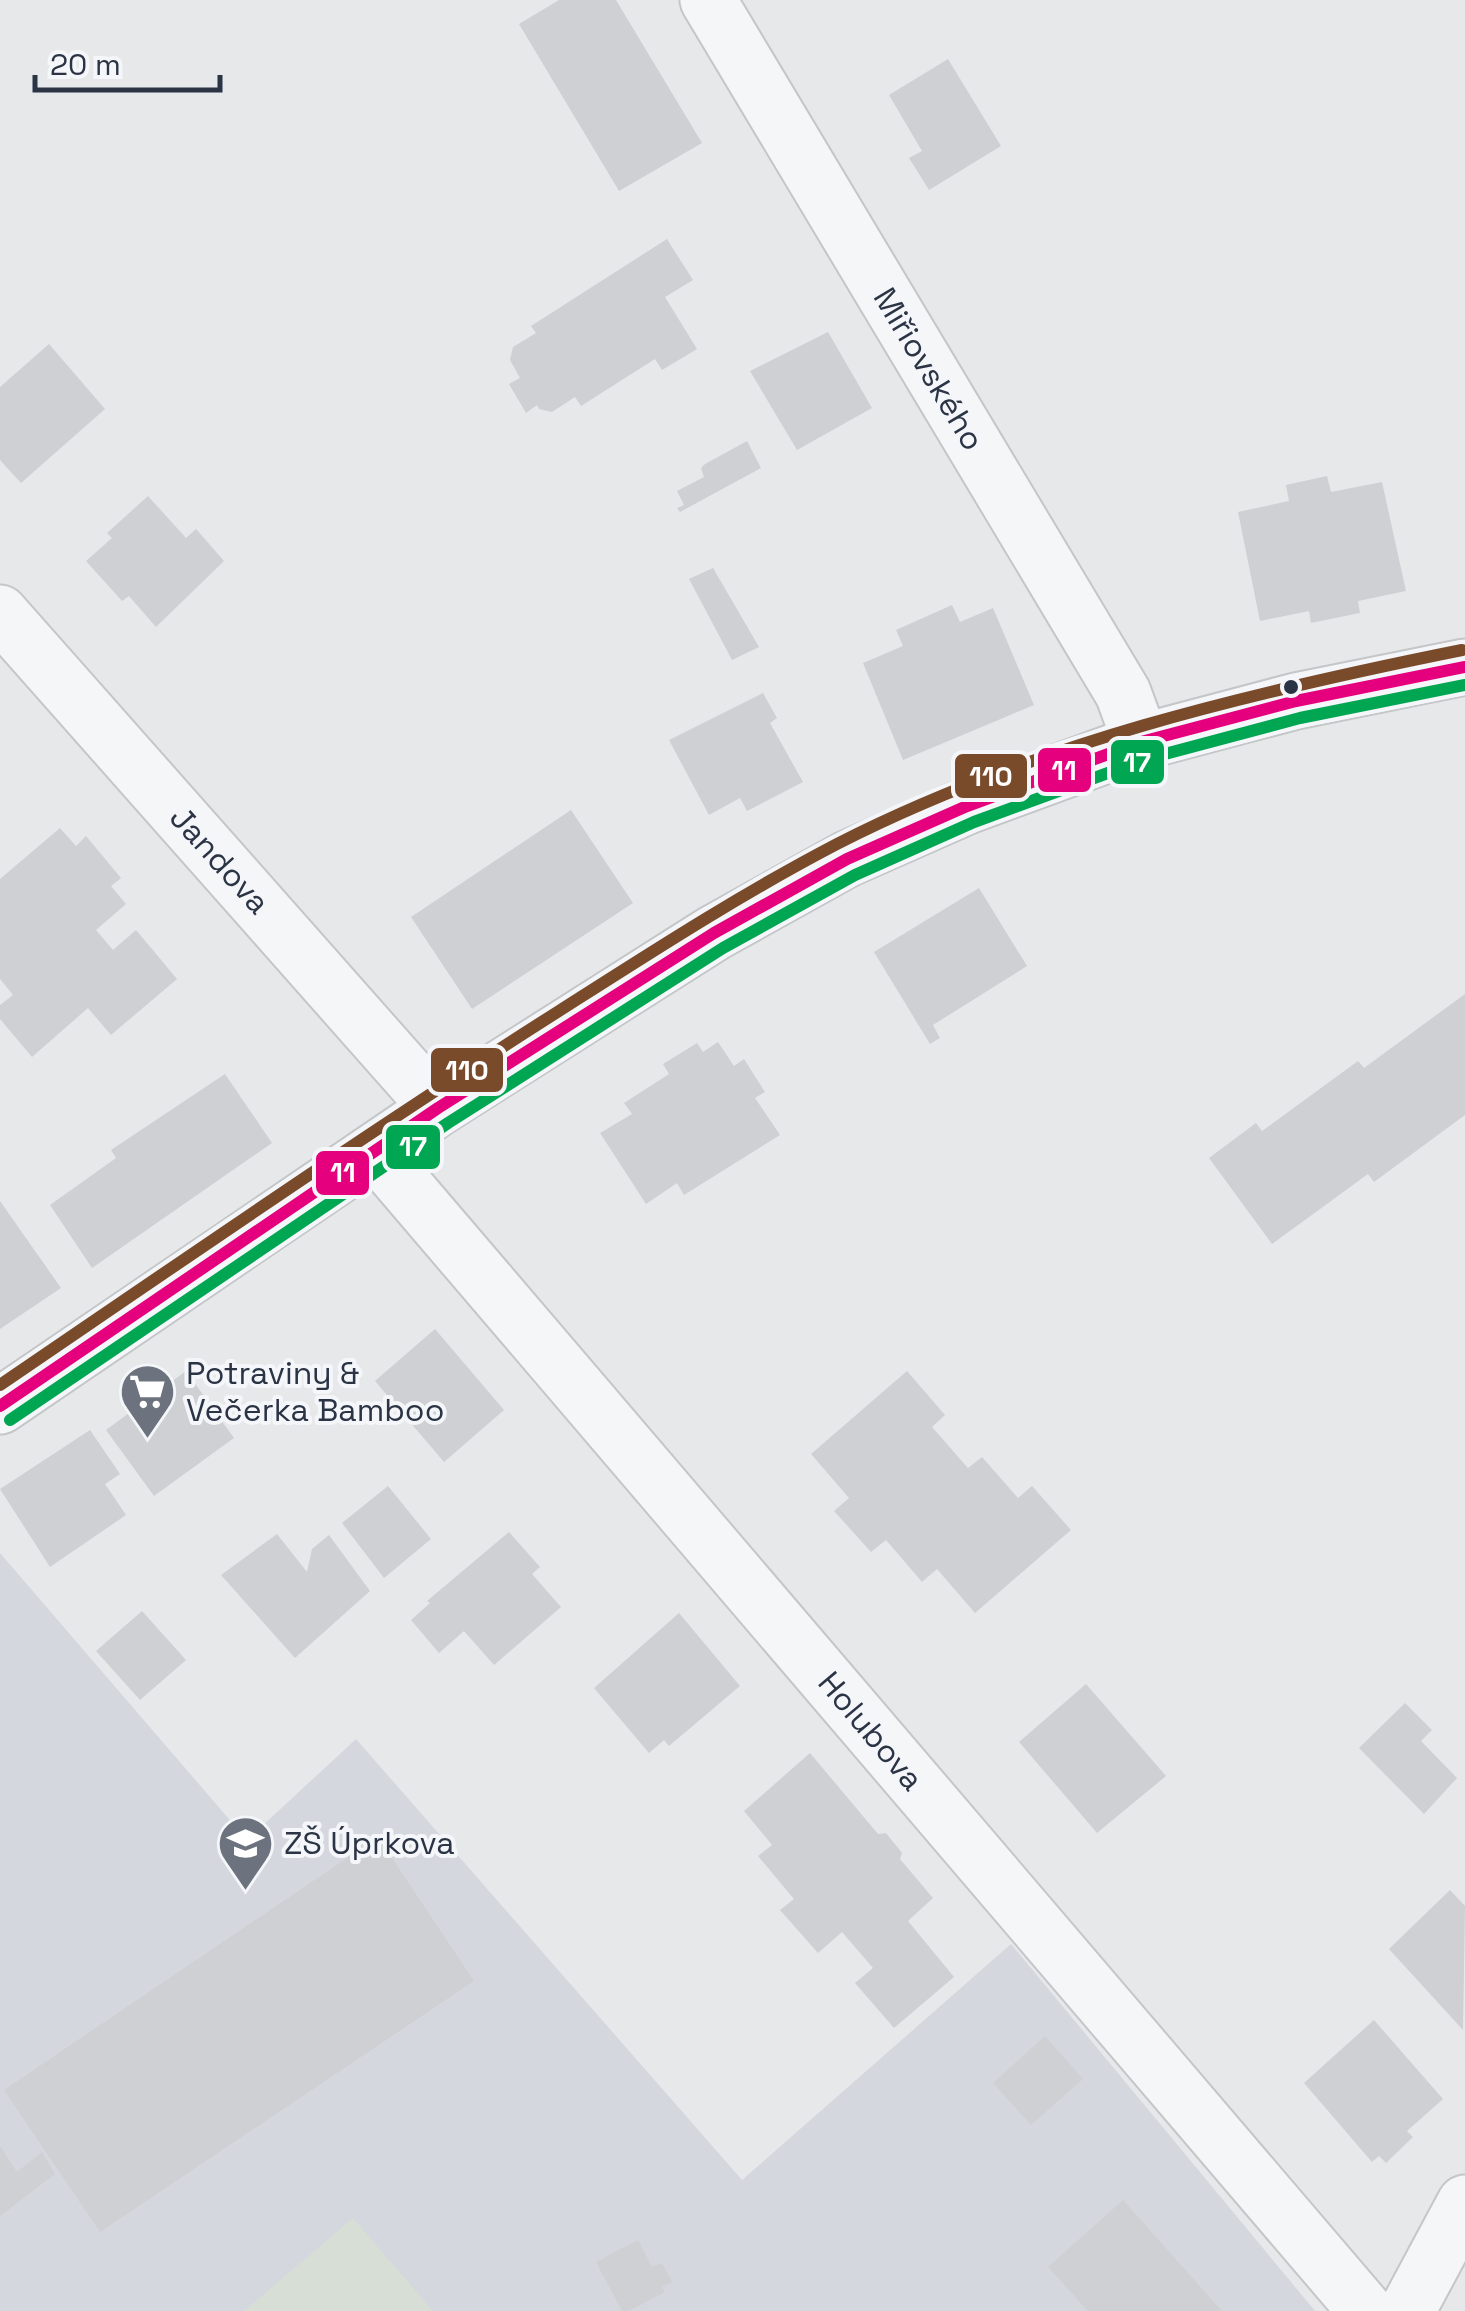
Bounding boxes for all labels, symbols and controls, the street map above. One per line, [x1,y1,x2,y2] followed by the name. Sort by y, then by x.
[35,30,220,92] scale bar
[50,45,121,84] text: 20 m
[865,280,993,458] street label: Miřiovského
[1281,677,1301,697] unlabelled marker
[1109,738,1166,786] line badge: 17
[1123,744,1151,780] text: 17
[1036,746,1093,794] line badge: 11
[953,752,1029,800] line badge: 110
[1051,752,1077,788] text: 11
[969,758,1013,794] text: 110
[161,798,279,922] street label: Jandova
[429,1046,505,1094] line badge: 110
[445,1052,489,1088] text: 110
[384,1123,442,1171] line badge: 17
[399,1128,427,1164] text: 17
[314,1149,371,1197] line badge: 11
[330,1154,356,1190] text: 11
[186,1353,444,1430] place label: Potraviny & Večerka Bamboo
[117,1361,177,1440] supermarket icon: Potraviny & Večerka Bamboo
[810,1663,932,1799] street label: Holubova
[215,1813,275,1892] school or university icon: ZŠ Úprkova
[284,1823,455,1863] place label: ZŠ Úprkova

